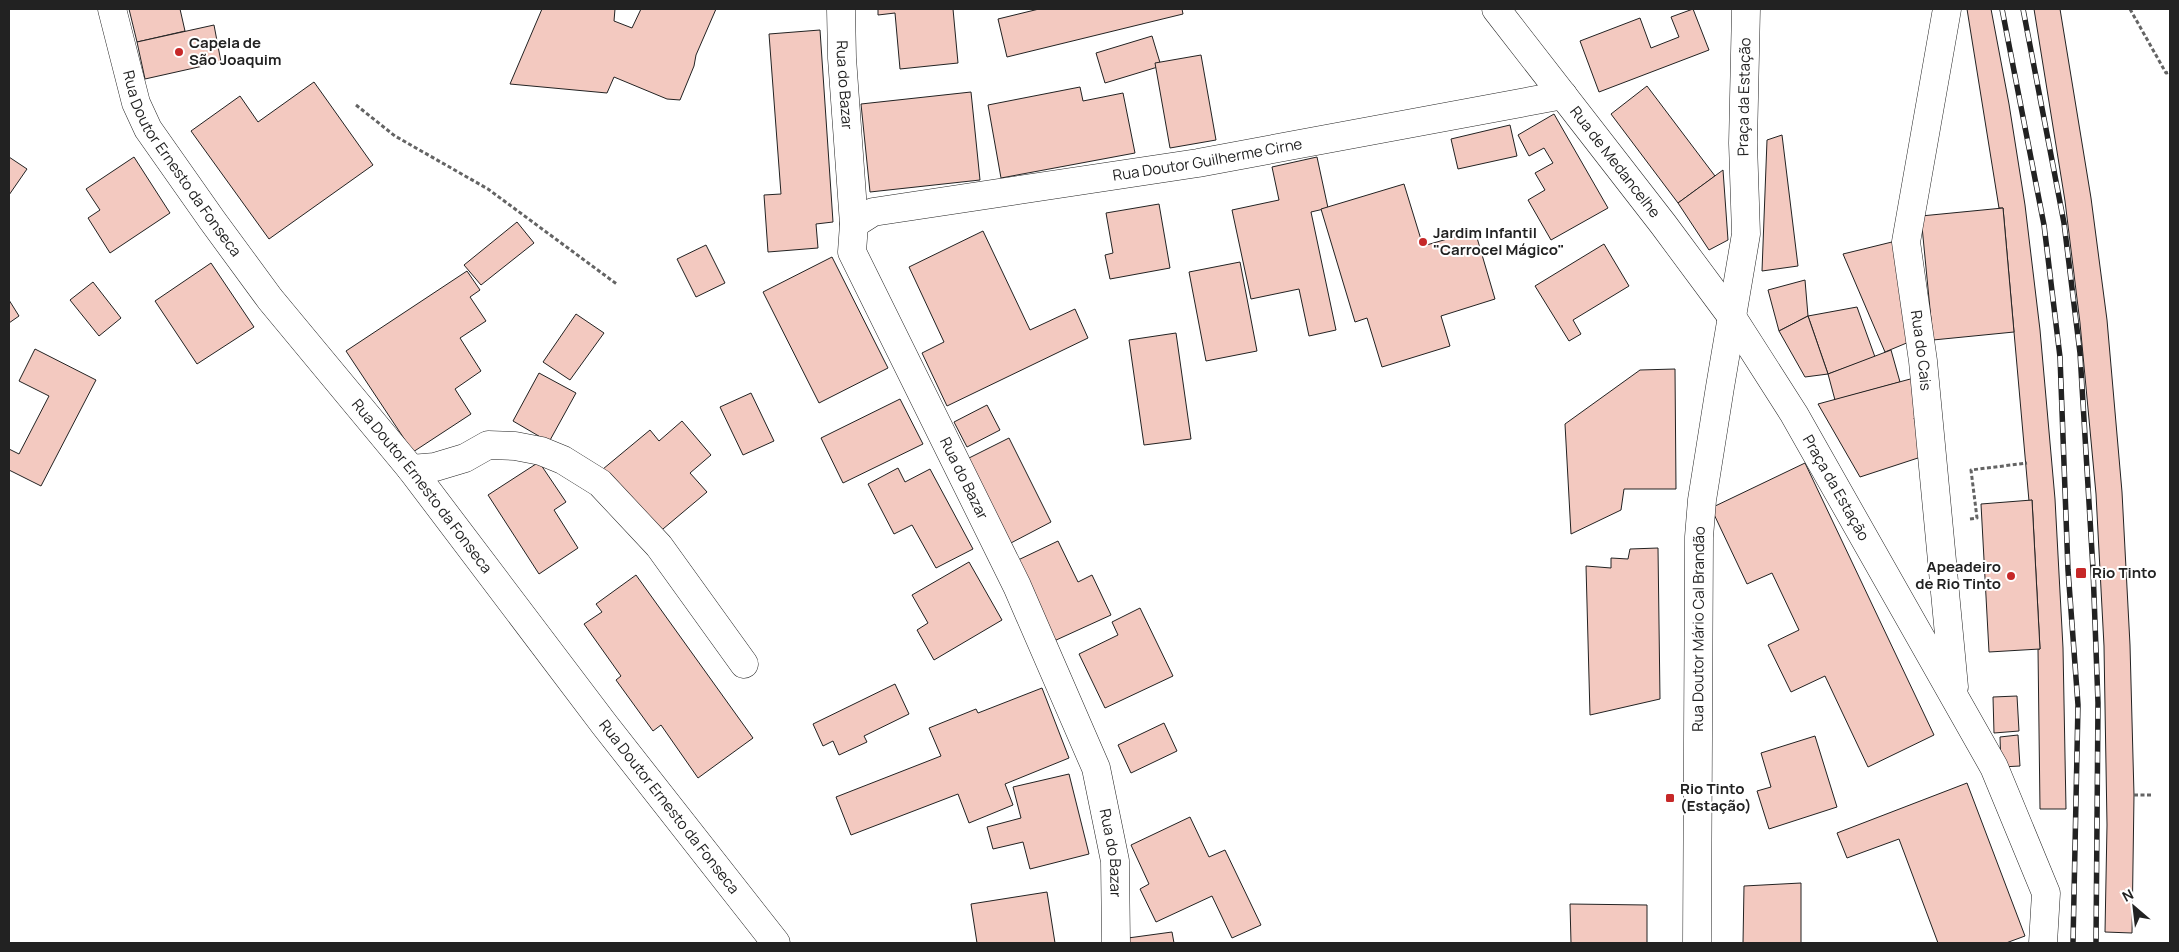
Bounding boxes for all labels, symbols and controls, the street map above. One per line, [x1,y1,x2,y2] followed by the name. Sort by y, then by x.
[189,32,282,70] place label: Capela de São Joaquim
[1732,37,1755,156] street label: Praça da Estação
[832,40,858,131] street label: Rua do Bazar
[173,46,185,58] marker: Capela de São Joaquim
[118,68,246,261] street label: Rua Doutor Ernesto da Fonseca
[1565,102,1666,222] street label: Rua de Medancelhe
[1111,133,1304,186] street label: Rua Doutor Guilherme Cirne
[1433,222,1565,260] place label: Jardim Infantil "Carrocel Mágico"
[1417,236,1429,248] marker: Jardim Infantil "Carrocel Mágico"
[1906,309,1937,392] street label: Rua do Cais
[347,394,497,577] street label: Rua Doutor Ernesto da Fonseca
[1798,431,1875,544] street label: Praça da Estação
[935,433,994,523] street label: Rua do Bazar
[1687,525,1710,732] street label: Rua Doutor Mário Cal Brandão
[1915,556,2001,594] place label: Apeadeiro de Rio Tinto
[2092,562,2156,583] place label: Rio Tinto
[2074,566,2088,580] marker: Rio Tinto
[2005,570,2017,582] marker: Apeadeiro de Rio Tinto
[594,715,745,898] street label: Rua Doutor Ernesto da Fonseca
[1680,778,1751,816] place label: Rio Tinto (Estação)
[1664,792,1676,804] marker: Rio Tinto (Estação)
[1095,807,1126,898] street label: Rua do Bazar
[2109,882,2159,932] north arrow
[2119,884,2137,906] text: N

